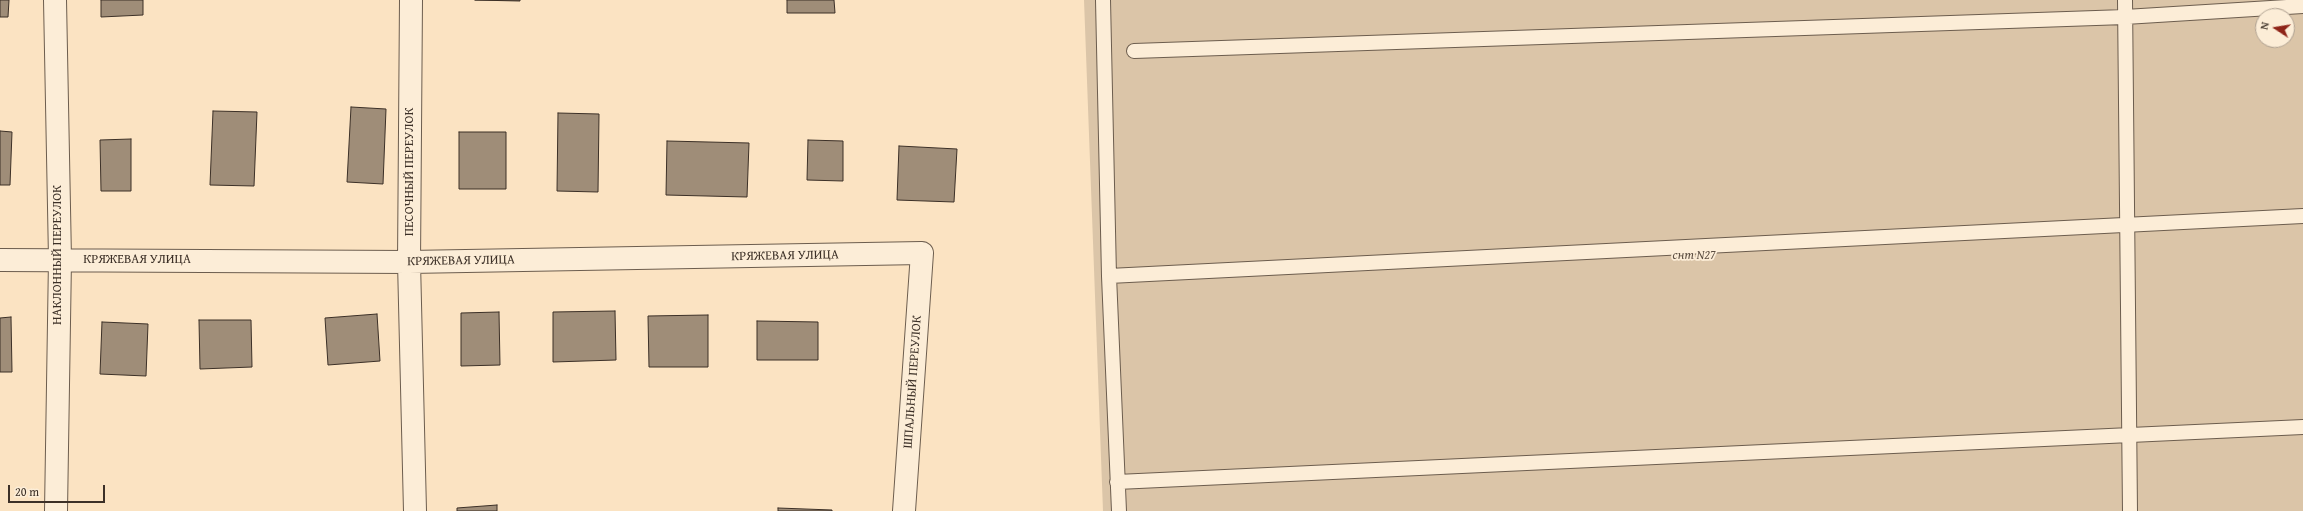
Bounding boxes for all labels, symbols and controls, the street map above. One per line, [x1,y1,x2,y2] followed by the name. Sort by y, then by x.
[2255,8,2295,48] north arrow
[2256,20,2273,31] text: N
[402,108,418,236] street label: ПЕСОЧНЫЙ ПЕРЕУЛОК
[50,185,66,325] street label: НАКЛОННЫЙ ПЕРЕУЛОК
[731,247,839,265] street label: КРЯЖЕВАЯ УЛИЦА
[1673,248,1715,264] park label: снт N27
[83,252,191,268] street label: КРЯЖЕВАЯ УЛИЦА
[407,252,515,270] street label: КРЯЖЕВАЯ УЛИЦА
[901,315,925,449] street label: ШПАЛЬНЫЙ ПЕРЕУЛОК
[10,477,107,503] scale bar
[15,483,39,500] text: 20 m

